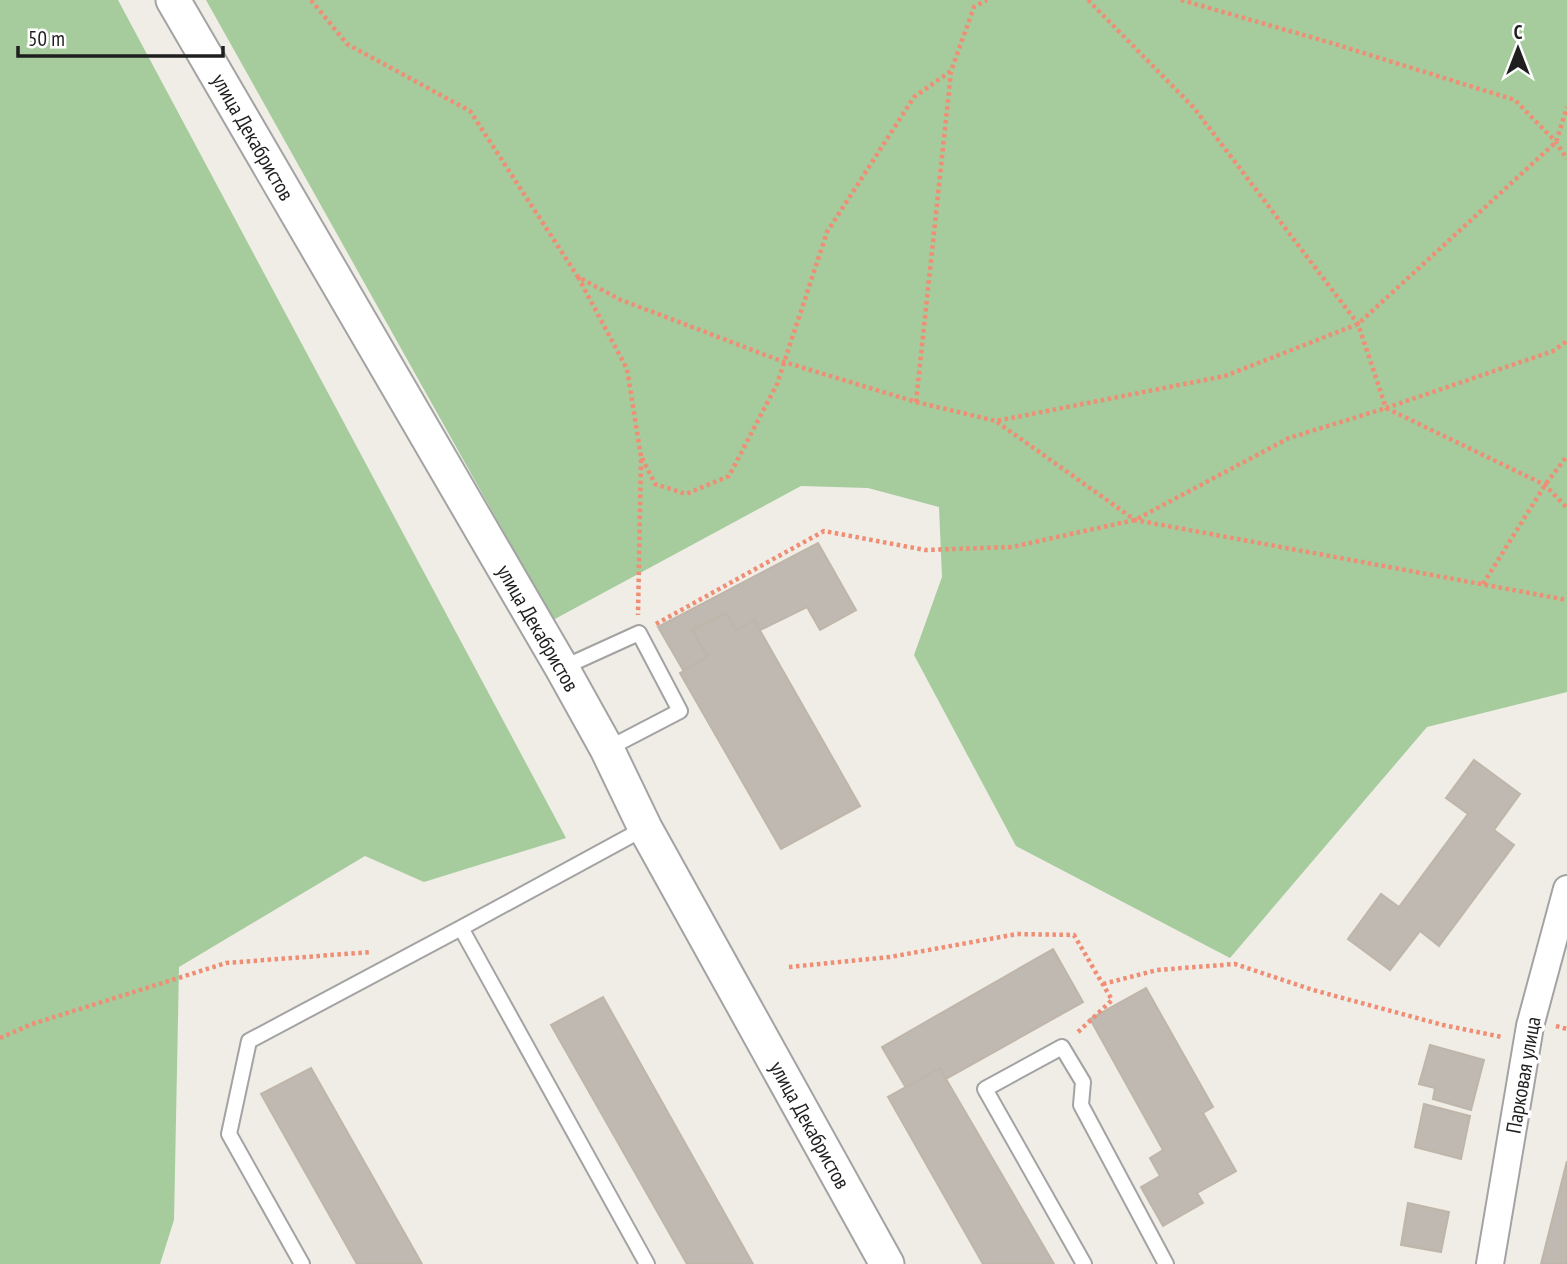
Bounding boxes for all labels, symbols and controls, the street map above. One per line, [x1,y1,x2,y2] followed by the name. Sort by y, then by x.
[18,14,222,58] scale bar
[1483,14,1553,84] north arrow
[1514,20,1523,44] text: С
[28,25,65,52] text: 50 m
[206,69,300,205] street label: улица Декабристов
[491,560,585,696] street label: улица Декабристов
[1499,1015,1547,1135] street label: Парковая улица
[764,1056,856,1194] street label: улица Декабристов

